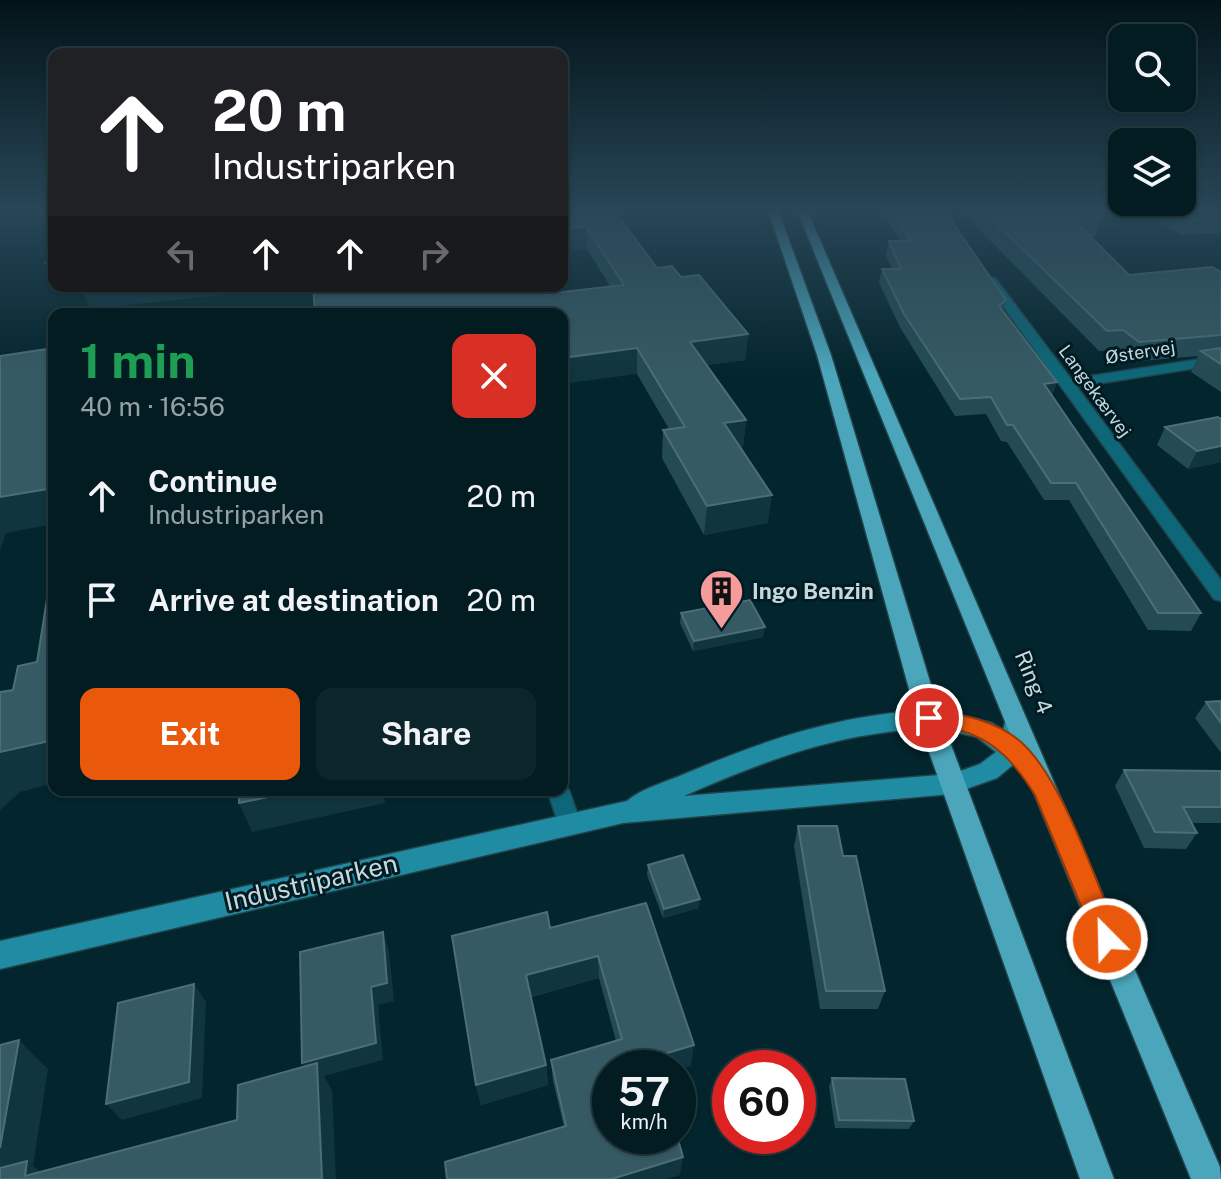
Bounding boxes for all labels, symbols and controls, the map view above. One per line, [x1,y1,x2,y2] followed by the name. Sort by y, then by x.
[1108,24,1196,216] map controls
[1108,24,1196,112] button: search
[212,78,346,144] text: 20 m
[80,80,184,184] icon: ahead
[1108,128,1196,216] button: layers
[212,145,456,187] text: Industriparken
[160,232,204,276] icon: left
[244,232,288,276] icon: ahead
[328,232,372,276] icon: ahead
[412,232,456,276] icon: right
[80,332,196,389] text: 1 min
[452,334,536,418] button: close
[1104,336,1176,368] street label: Østervej
[1054,341,1136,441] street label: Langekærvej
[80,391,225,422] text: 40 m · 16:56
[148,463,278,499] text: Continue
[80,474,124,518] icon: ahead
[467,478,536,514] text: 20 m
[148,499,324,530] text: Industriparken
[697,567,745,630] building icon: Ingo Benzin
[80,578,124,622] icon: arrive
[752,578,874,604] place label: Ingo Benzin
[148,582,439,618] text: Arrive at destination
[467,582,536,618] text: 20 m
[1010,647,1058,718] street label: Ring 4
[895,684,963,752] pin
[80,688,300,780] button: Exit
[316,688,536,780] button: Share
[907,696,951,740] icon: arrive
[222,847,400,917] street label: Industriparken
[1065,897,1149,981] position arrow
[712,1050,816,1154] speed limit sign: 60
[618,1068,670,1115] text: 57
[620,1110,668,1134] text: km/h

